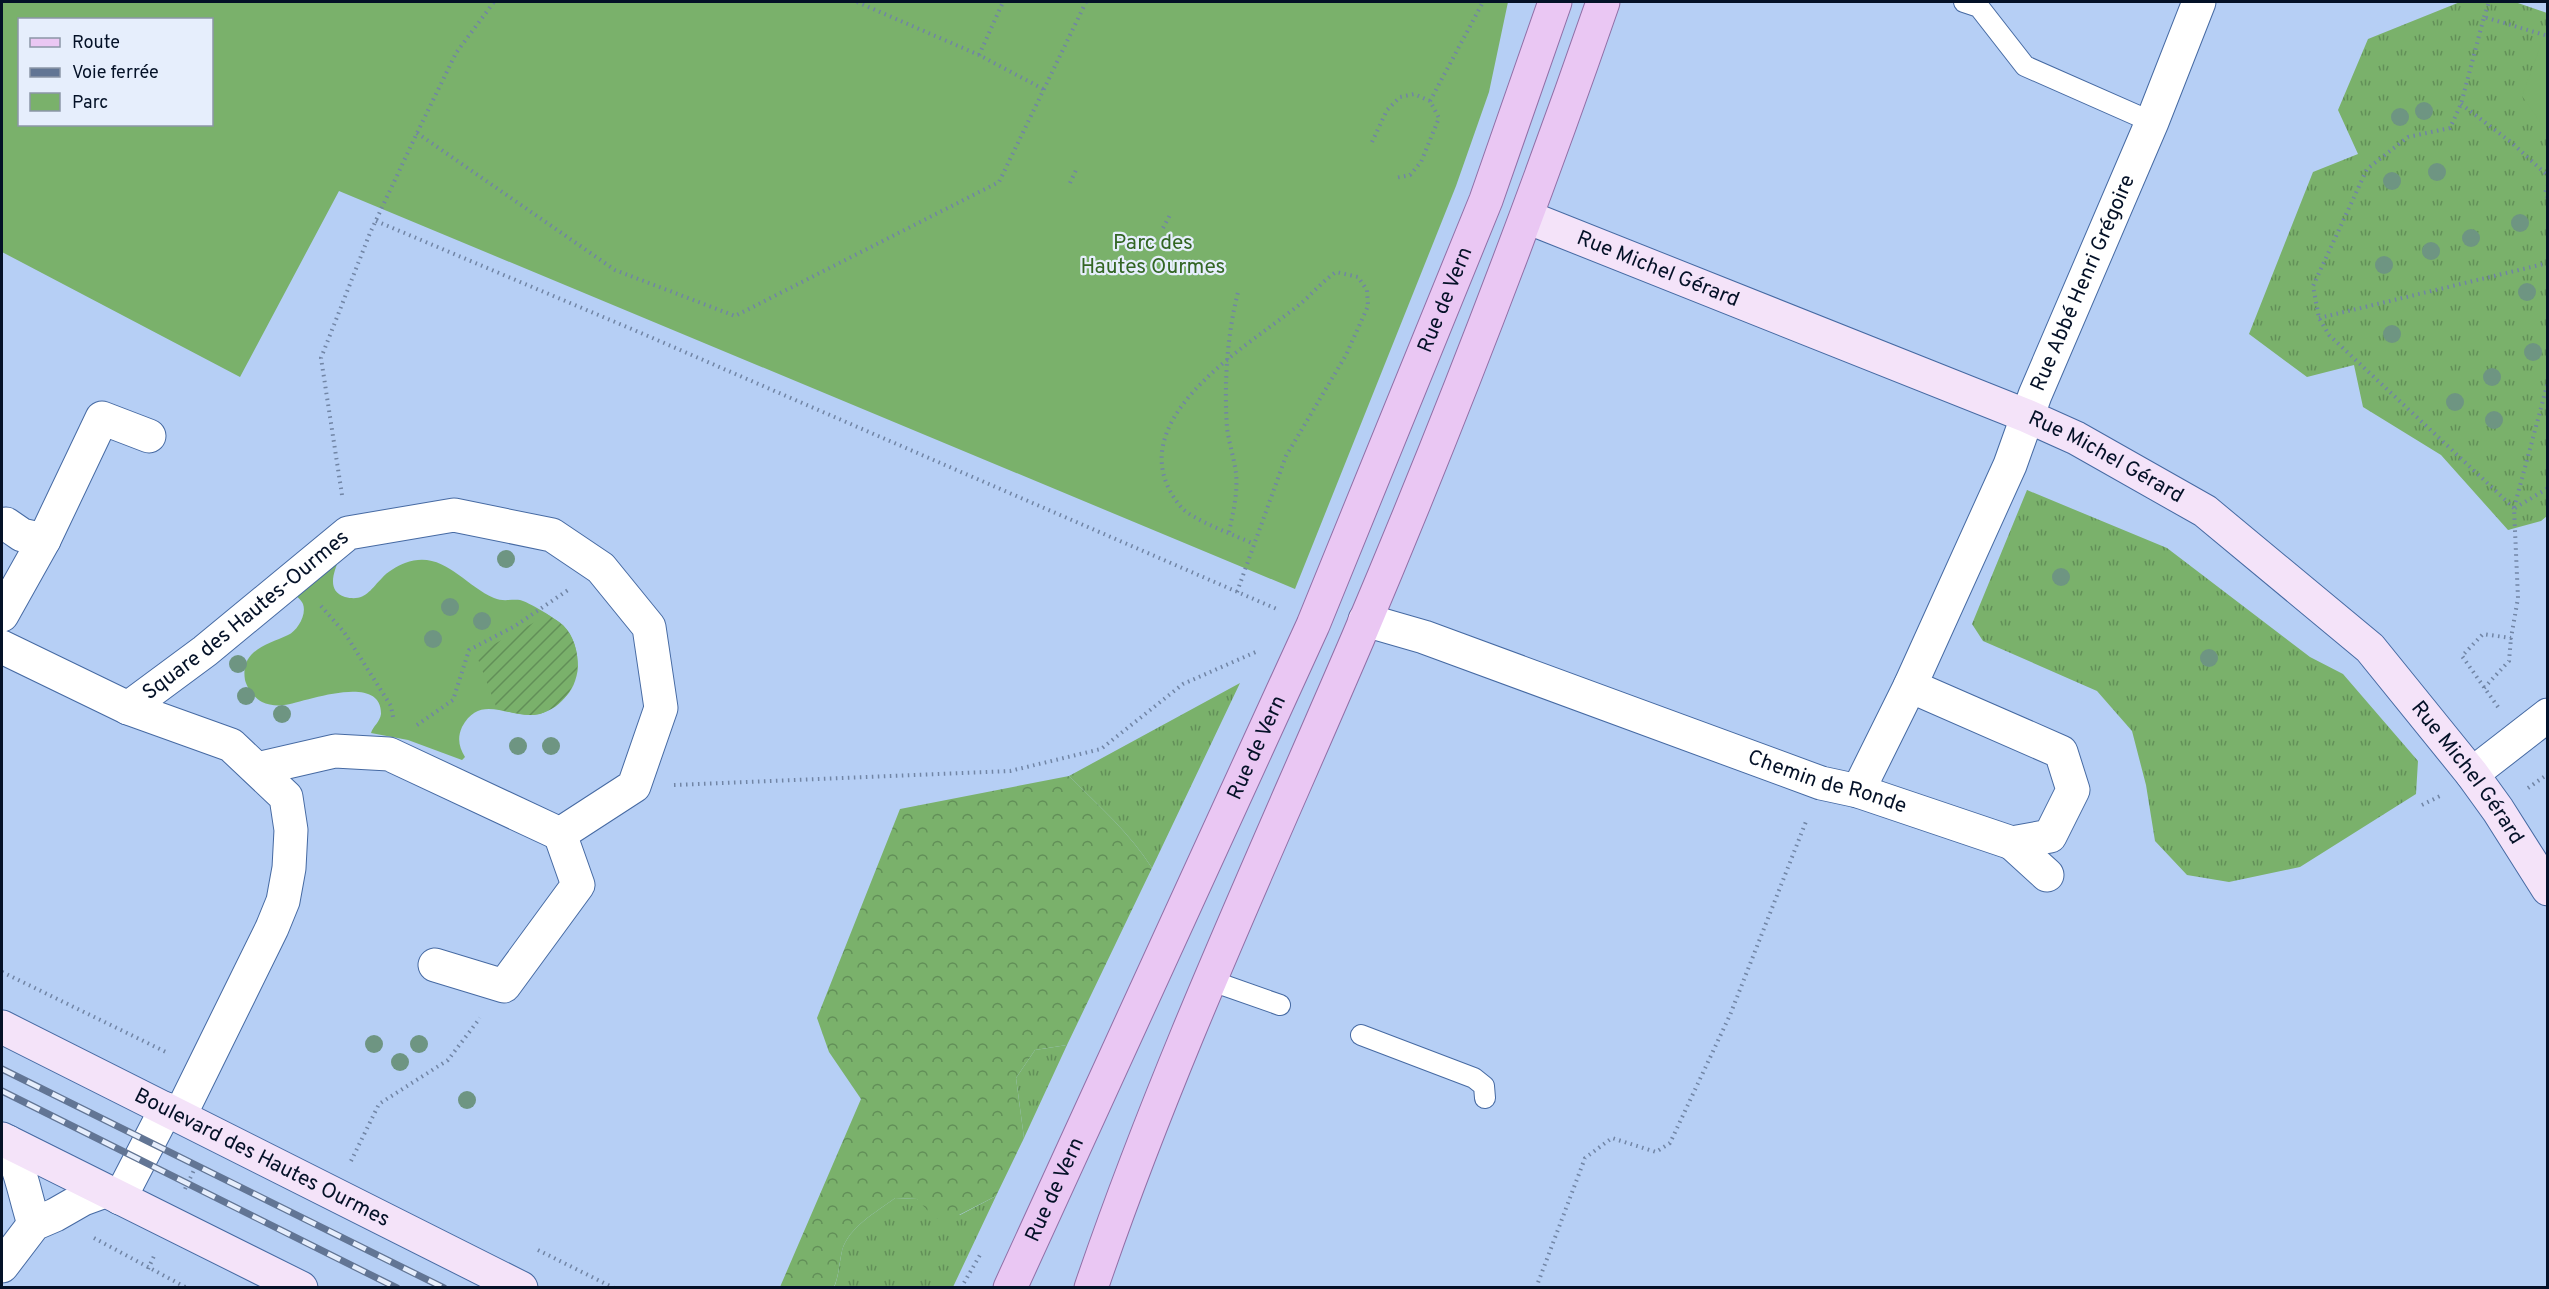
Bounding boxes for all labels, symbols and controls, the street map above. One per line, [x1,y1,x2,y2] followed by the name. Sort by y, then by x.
[18,18,213,126] legend
[72,32,120,55] text: Route
[72,62,159,85] text: Voie ferrée
[72,92,108,115] text: Parc
[2025,170,2141,395] street label: Rue Abbé Henri Grégoire
[1573,225,1743,314] street label: Rue Michel Gérard
[1081,230,1225,281] park label: Parc des Hautes Ourmes
[1412,243,1479,357] street label: Rue de Vern
[2024,405,2188,510] street label: Rue Michel Gérard
[137,524,355,706] street label: Square des Hautes-Ourmes
[1221,691,1292,804] street label: Rue de Vern
[2405,696,2530,850] street label: Rue Michel Gérard
[1744,744,1910,820] street label: Chemin de Ronde
[130,1082,394,1233] street label: Boulevard des Hautes Ourmes
[1019,1133,1090,1246] street label: Rue de Vern

